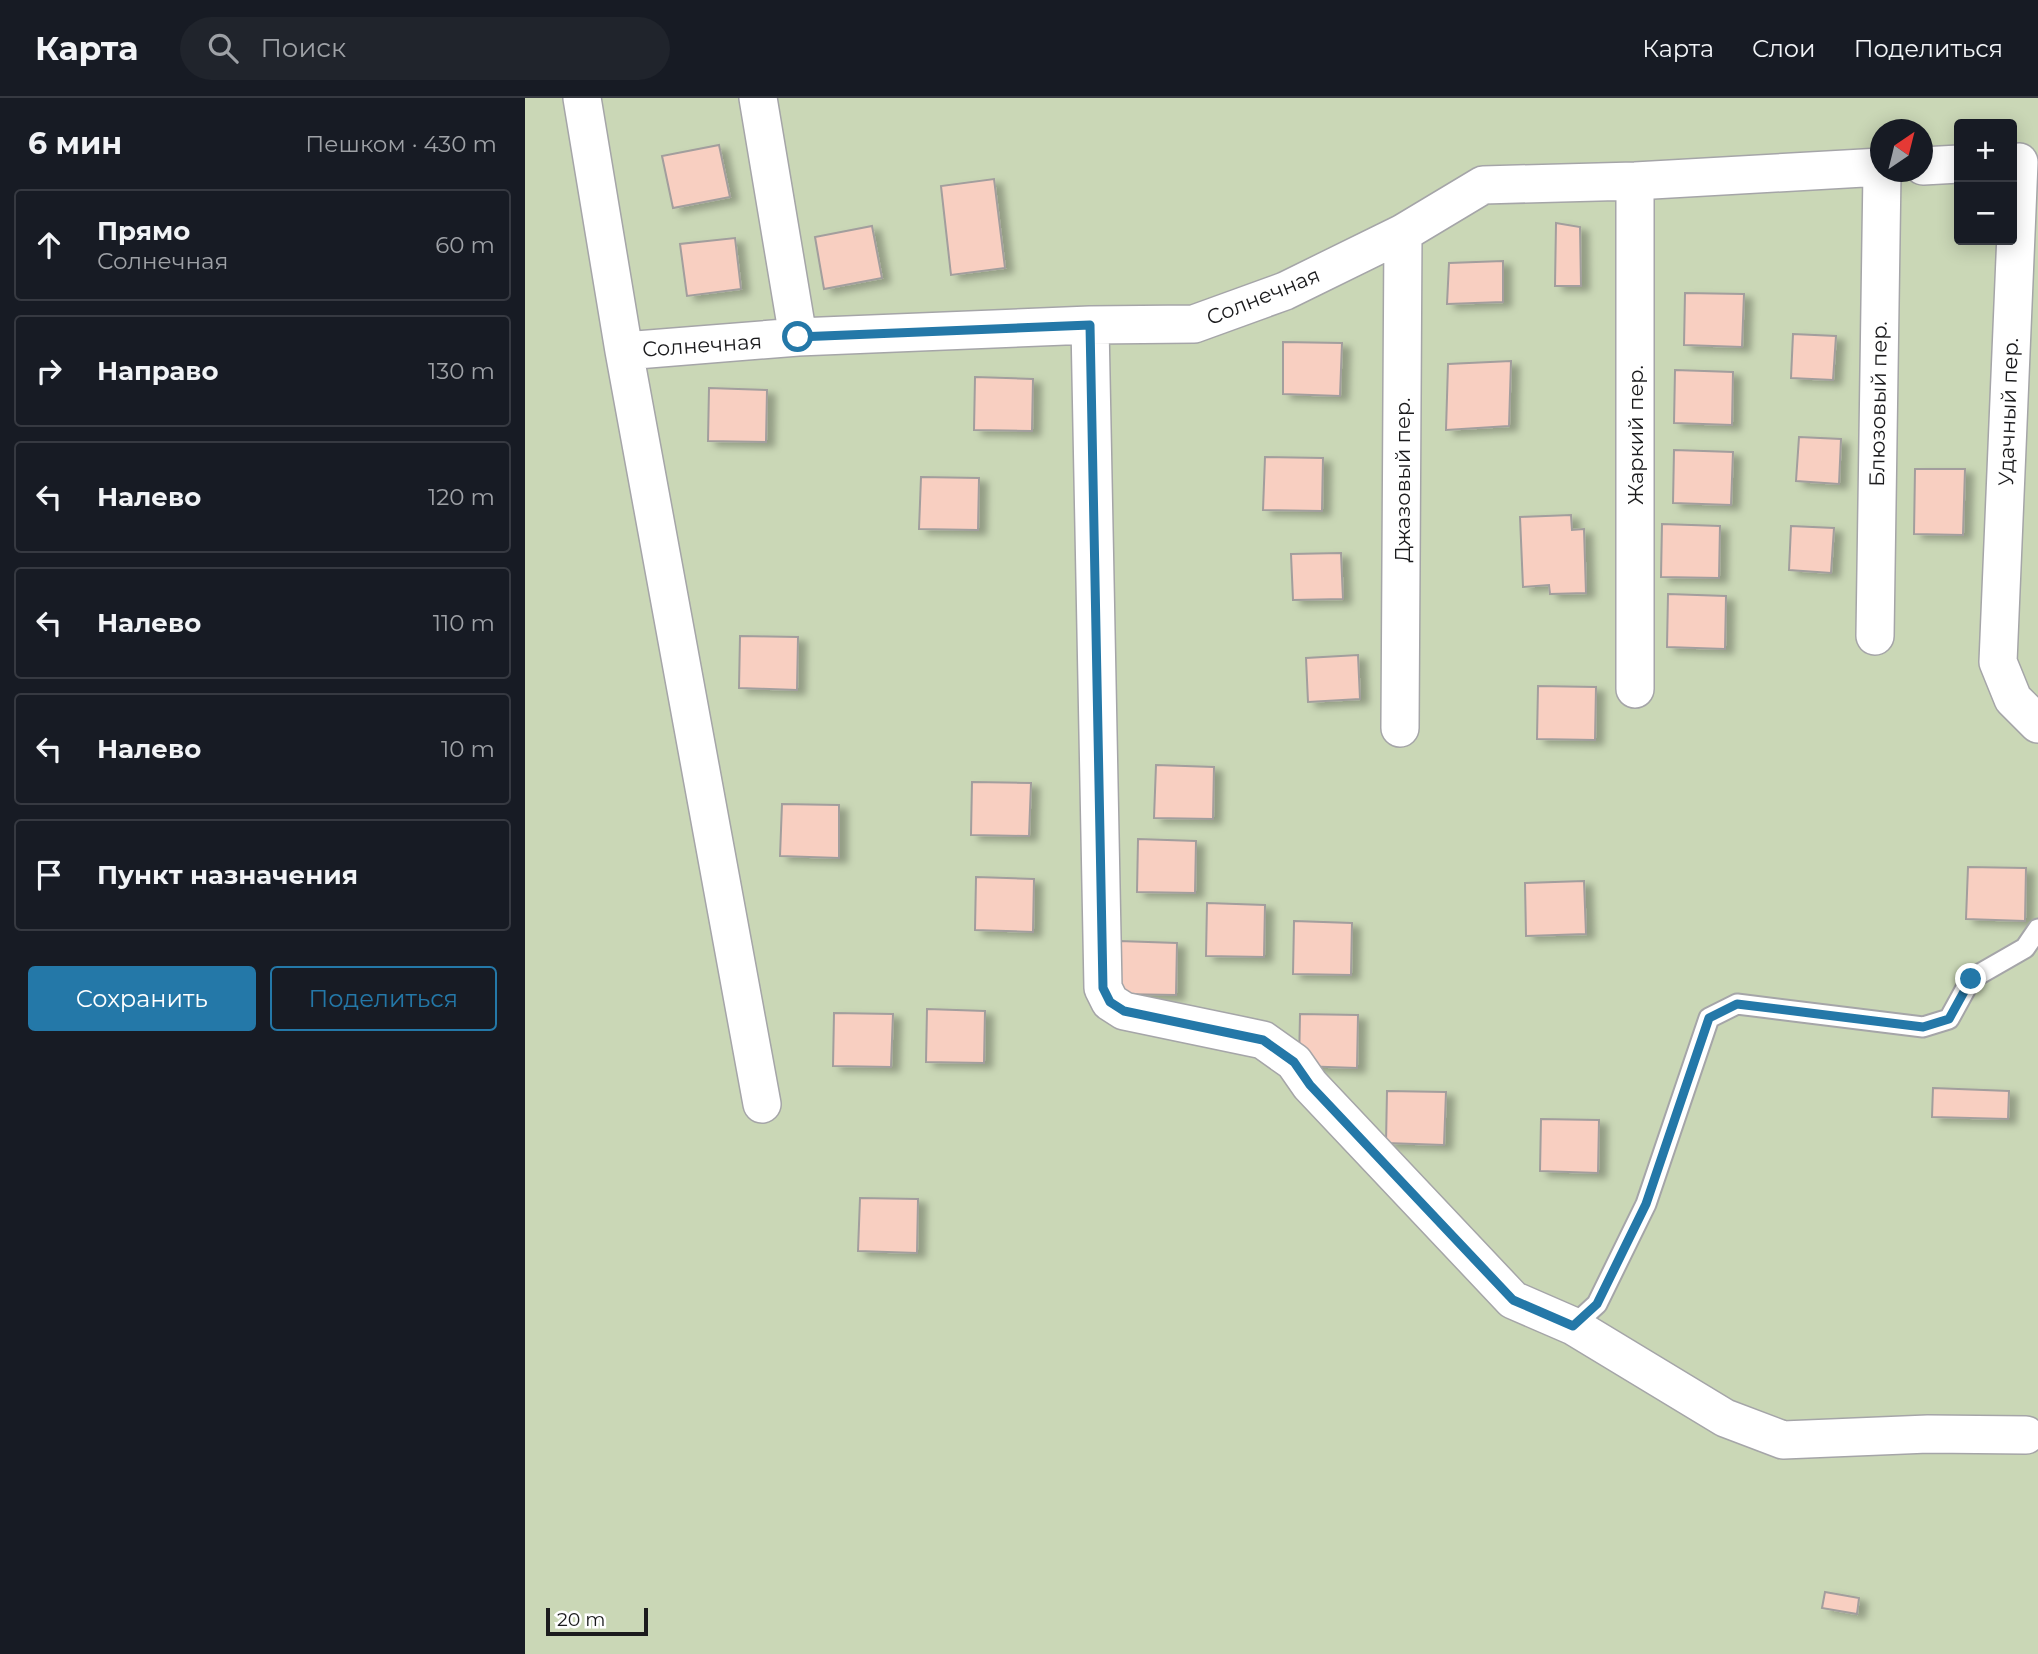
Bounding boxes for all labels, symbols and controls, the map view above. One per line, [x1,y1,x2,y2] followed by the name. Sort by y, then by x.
[180,17,670,80] search box
[35,28,138,68] text: Карта
[204,29,242,67] icon: search
[260,32,346,64] text: Поиск
[1642,34,1714,63] text: Карта
[1752,34,1816,63] text: Слои
[1854,34,2003,63] text: Поделиться
[1870,119,1933,182] north arrow
[1954,119,2017,245] map controls
[1954,119,2017,182] button: +
[28,125,122,162] text: 6 мин
[305,130,497,158] text: Пешком · 430 m
[1954,182,2017,245] button: −
[97,215,190,247] text: Прямо
[30,226,68,264] icon: ahead
[435,231,495,259] text: 60 m
[97,247,228,275] text: Солнечная
[1203,262,1323,330] street label: Солнечная
[782,321,813,352] route start
[1864,321,1892,487] street label: Блюзовый пер.
[641,328,763,362] street label: Солнечная
[1993,337,2023,487] street label: Удачный пер.
[30,352,68,390] icon: right
[97,355,218,387] text: Направо
[428,357,495,385] text: 130 m
[1623,365,1648,505] street label: Жаркий пер.
[1390,397,1415,563] street label: Джазовый пер.
[30,478,68,516] icon: left
[97,481,201,513] text: Налево
[428,483,495,511] text: 120 m
[30,604,68,642] icon: left
[97,607,201,639] text: Налево
[433,609,495,637] text: 110 m
[30,730,68,768] icon: left
[97,733,201,765] text: Налево
[441,735,495,763] text: 10 m
[30,856,68,894] icon: arrive
[97,859,358,891] text: Пункт назначения
[1955,963,1986,994] route end
[28,966,256,1031] button: Сохранить
[270,966,497,1031] button: Поделиться
[546,1605,647,1637] scale bar
[557,1608,605,1631] text: 20 m

